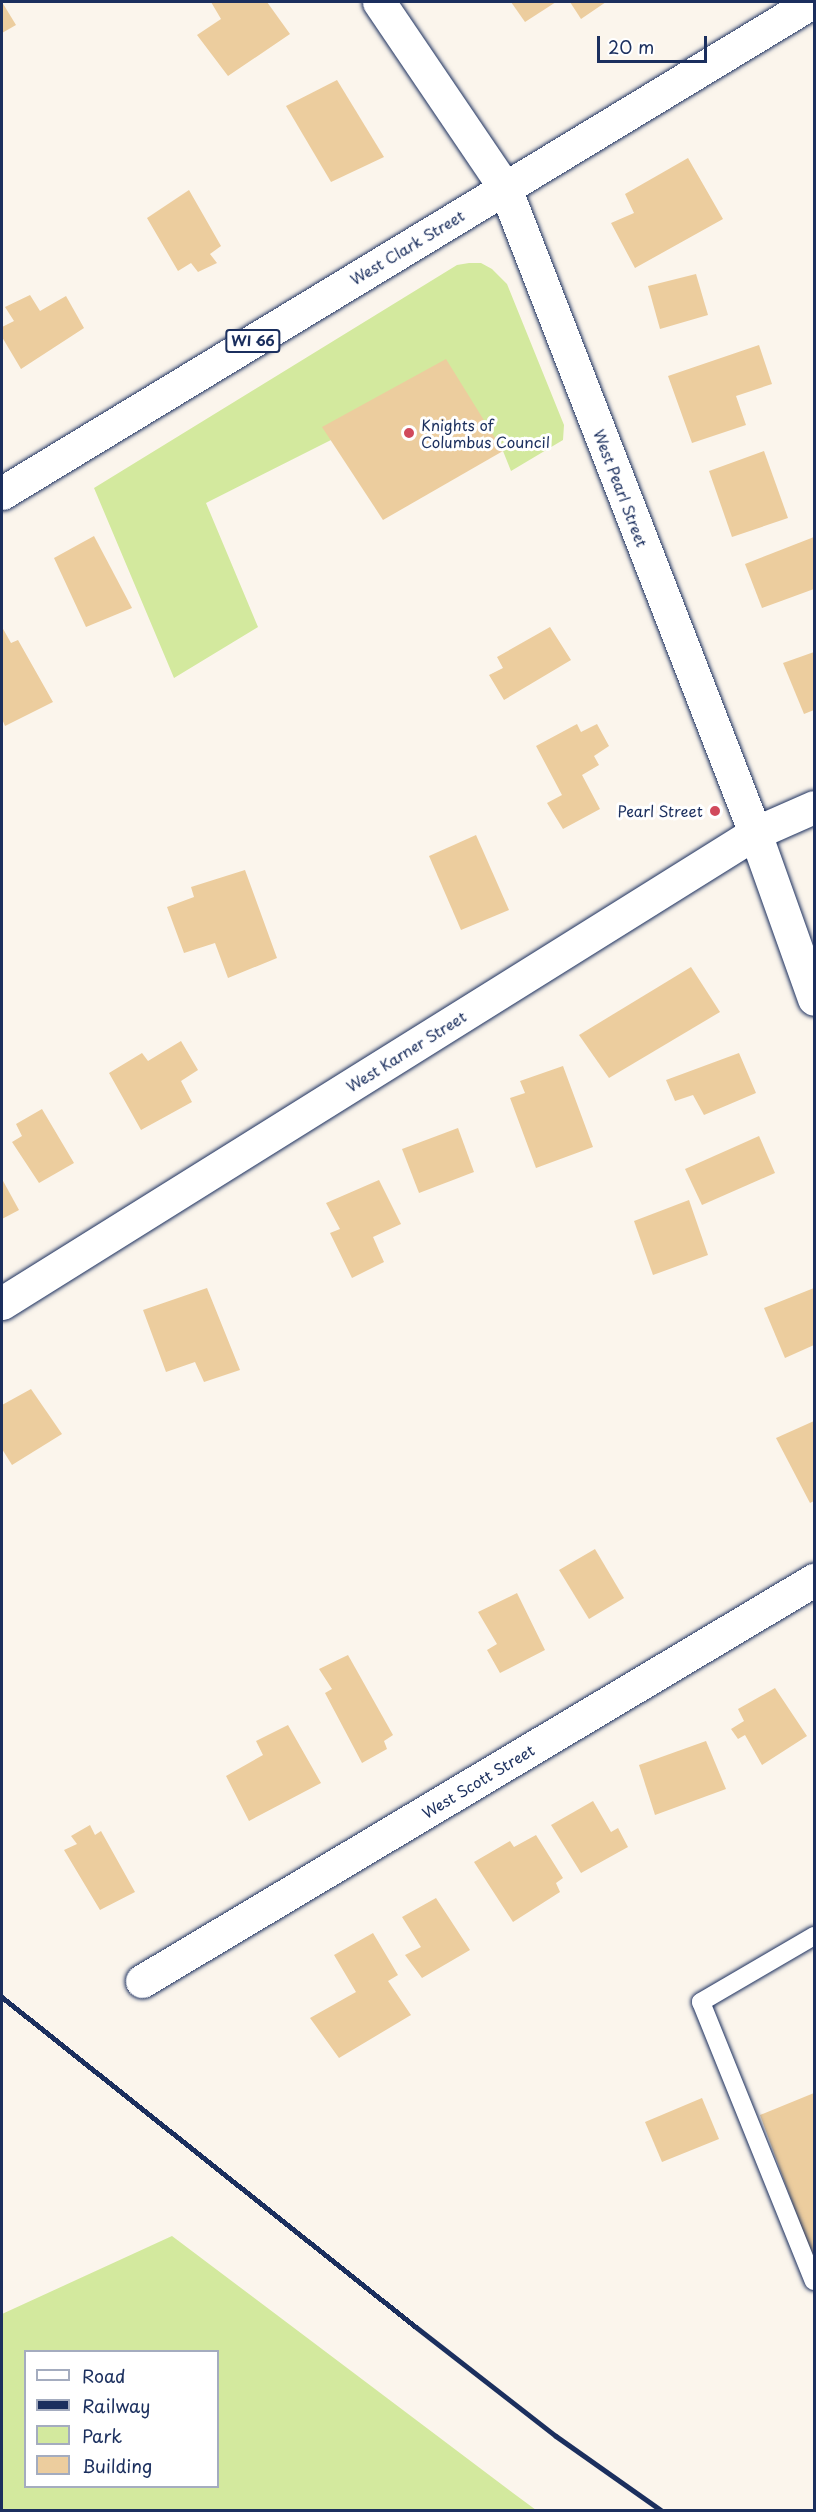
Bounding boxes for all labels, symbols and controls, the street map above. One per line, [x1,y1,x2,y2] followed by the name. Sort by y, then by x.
[600,24,710,62] scale bar
[608,33,654,60] text: 20 m
[347,206,467,288] street label: West Clark Street
[224,330,282,352] road number: WI 66
[421,415,549,450] place label: Knights of Columbus Council
[402,426,416,440] marker: Knights of Columbus Council
[590,426,652,550] street label: West Pearl Street
[617,802,703,820] place label: Pearl Street
[708,804,722,818] marker: Pearl Street
[342,1007,470,1095] street label: West Karner Street
[419,1740,537,1822] street label: West Scott Street
[24,2350,219,2488] legend
[82,2362,126,2389] text: Road
[82,2392,150,2419] text: Railway
[82,2422,122,2449] text: Park
[82,2452,152,2479] text: Building

